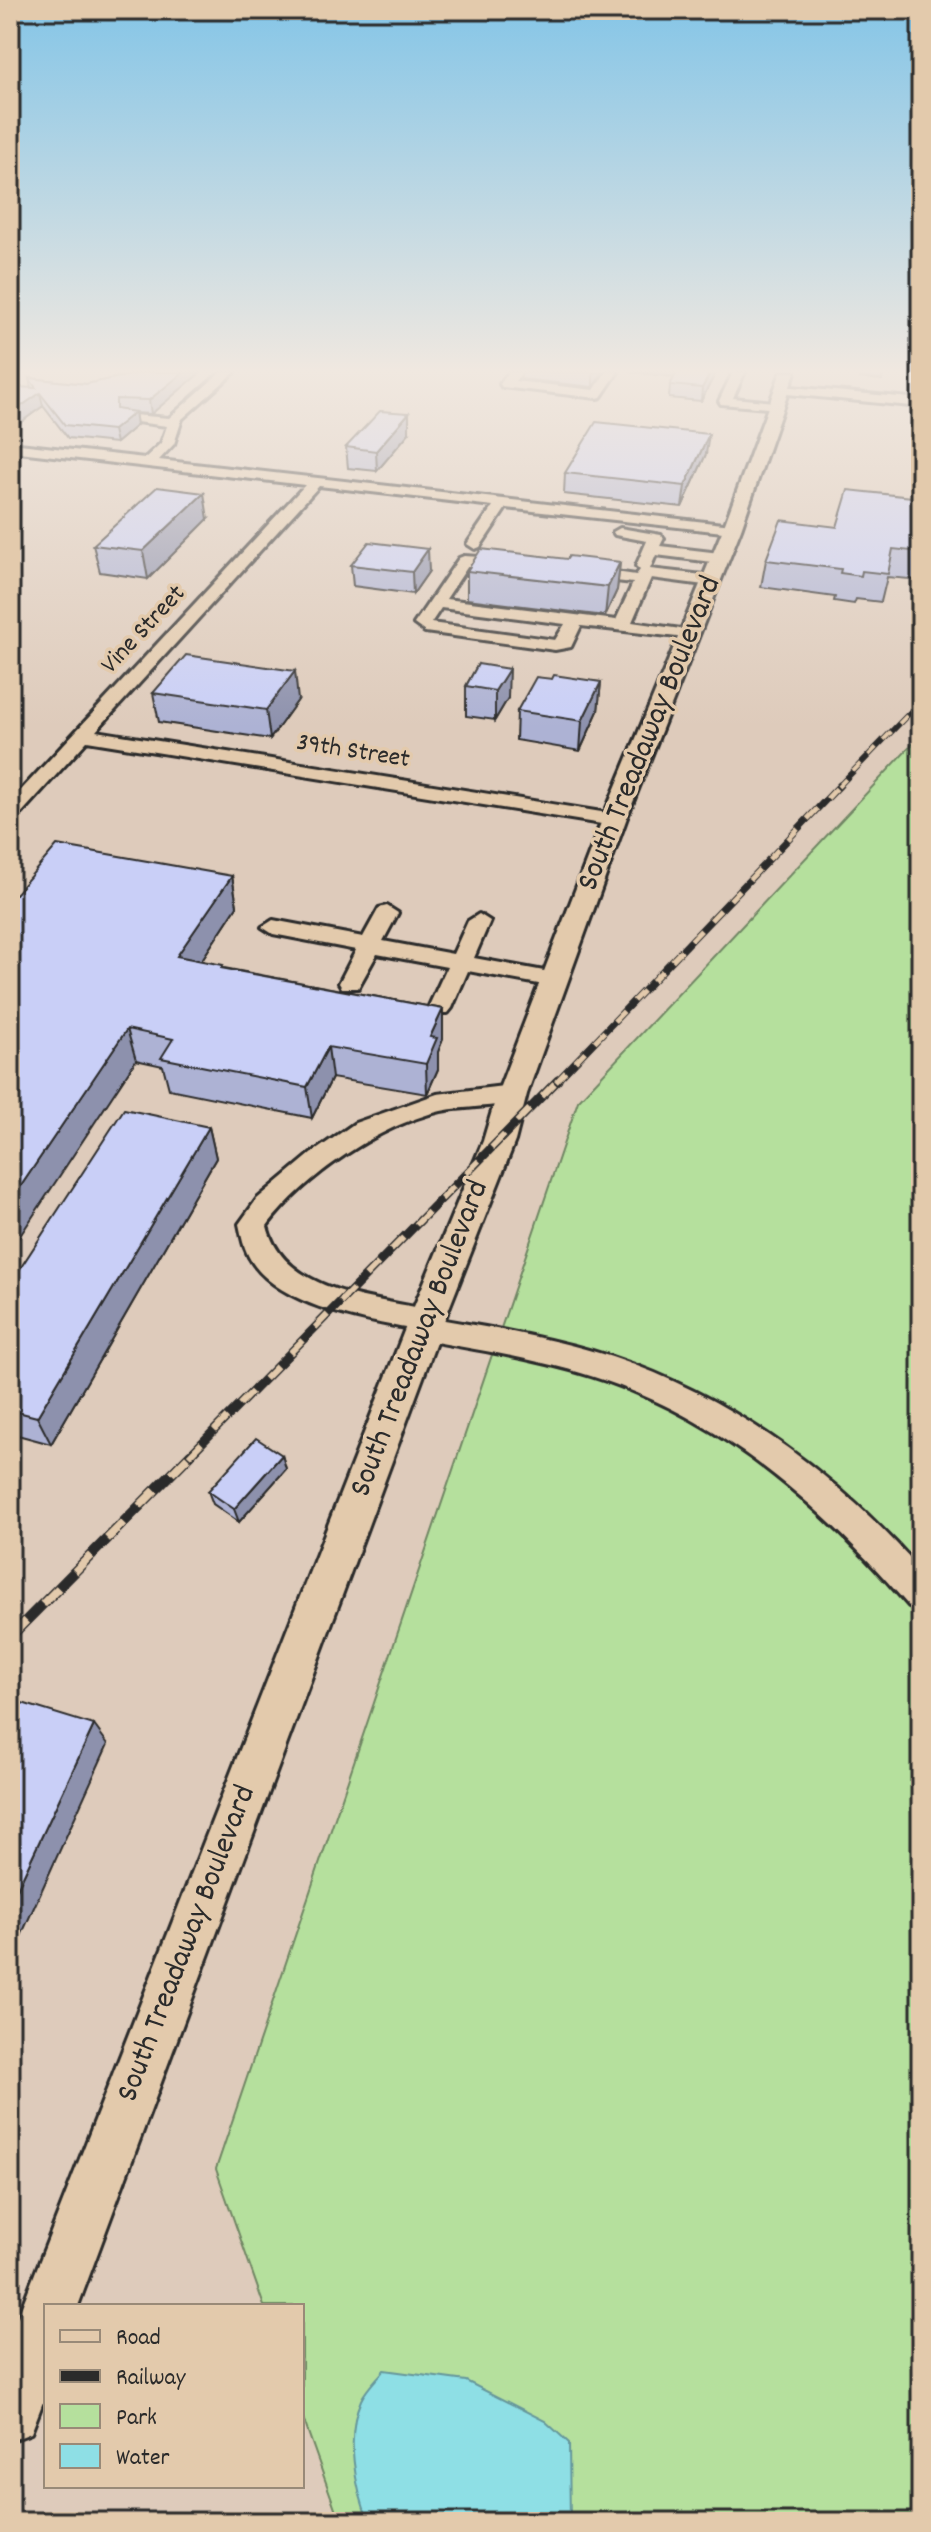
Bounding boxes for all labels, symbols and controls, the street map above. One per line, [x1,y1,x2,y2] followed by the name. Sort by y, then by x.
[567,570,735,898] street label: South Treadaway Boulevard
[93,577,195,683] street label: Vine Street
[294,725,413,779] street label: 39th Street
[339,1174,503,1504] street label: South Treadaway Boulevard
[106,1779,270,2109] street label: South Treadaway Boulevard
[44,2304,304,2488] legend
[116,2322,161,2356] text: Road
[116,2362,187,2396] text: Railway
[116,2402,157,2436] text: Park
[116,2442,169,2476] text: Water

